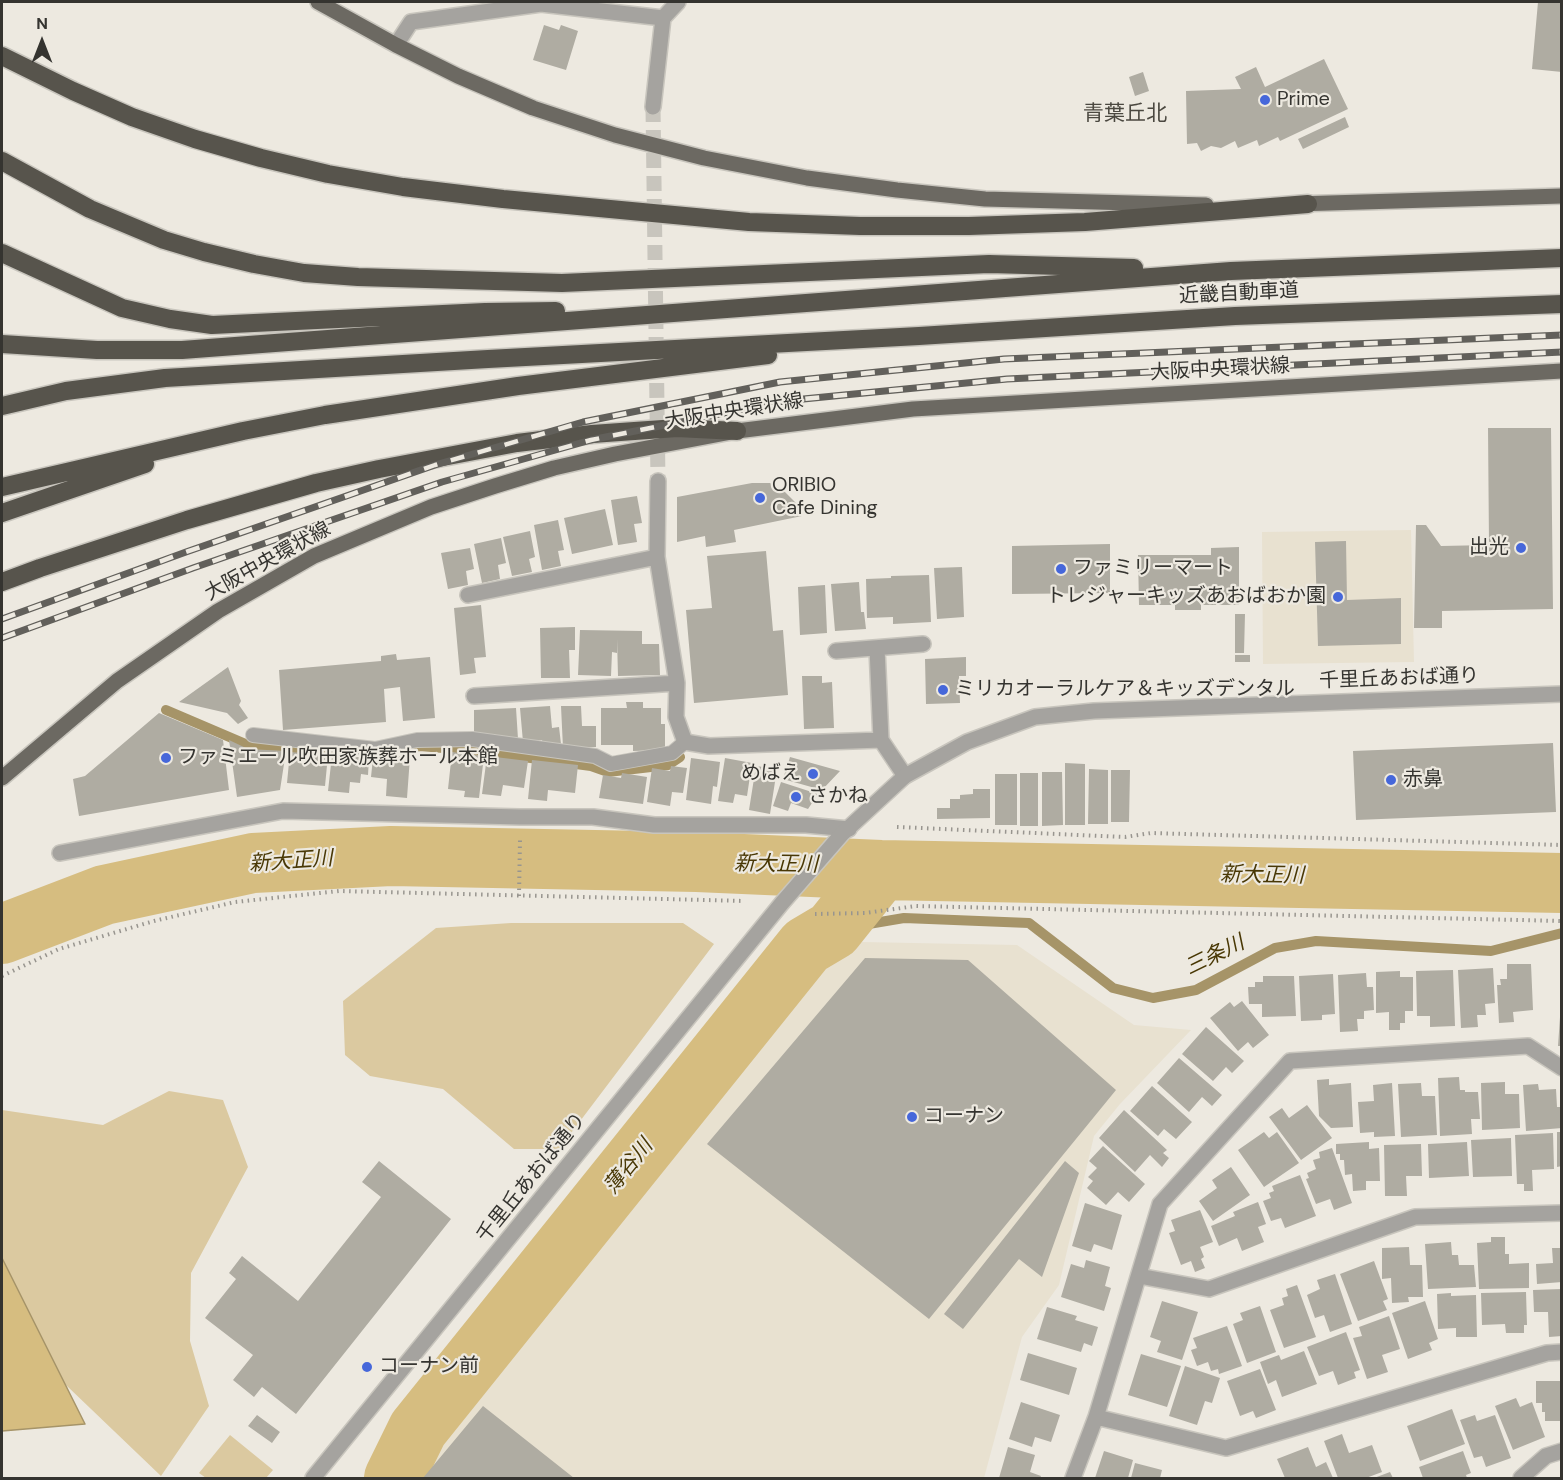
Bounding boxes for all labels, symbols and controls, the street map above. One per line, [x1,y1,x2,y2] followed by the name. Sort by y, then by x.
[12,12,72,72] north arrow
[36,13,48,34] text: N
[1277,88,1330,112] place label: Prime
[1258,93,1272,107] marker: Prime
[1083,101,1167,127] district label: 青葉丘北
[1178,279,1300,309] street label: 近畿自動車道
[1149,354,1291,386] street label: 大阪中央環状線
[663,389,805,435] street label: 大阪中央環状線
[772,474,878,521] place label: ORIBIO Cafe Dining
[753,491,767,505] marker: ORIBIO Cafe Dining
[201,518,335,606] street label: 大阪中央環状線
[1469,536,1509,560] place label: 出光
[1514,541,1528,555] marker: 出光
[1073,557,1233,581] place label: ファミリーマート
[1054,562,1068,576] marker: ファミリーマート
[1046,585,1326,609] place label: トレジャーキッズあおばおか園
[1331,590,1345,604] marker: トレジャーキッズあおばおか園
[1319,664,1479,694] street label: 千里丘あおば通り
[955,678,1295,702] place label: ミリカオーラルケア＆キッズデンタル
[936,683,950,697] marker: ミリカオーラルケア＆キッズデンタル
[178,746,498,770] place label: ファミエール吹田家族葬ホール本館
[159,751,173,765] marker: ファミエール吹田家族葬ホール本館
[741,762,801,786] place label: めばえ
[806,767,820,781] marker: めばえ
[1403,768,1443,792] place label: 赤鼻
[1384,773,1398,787] marker: 赤鼻
[808,785,868,809] place label: さかね
[789,790,803,804] marker: さかね
[248,847,334,877] water label: 新大正川
[734,852,818,878] water label: 新大正川
[1220,863,1304,889] water label: 新大正川
[1181,931,1249,981] water label: 三条川
[924,1105,1004,1129] place label: コーナン
[472,1108,592,1248] street label: 千里丘あおば通り
[905,1110,919,1124] marker: コーナン
[599,1135,659,1199] water label: 薄谷川
[379,1355,479,1379] place label: コーナン前
[360,1360,374,1374] marker: コーナン前

